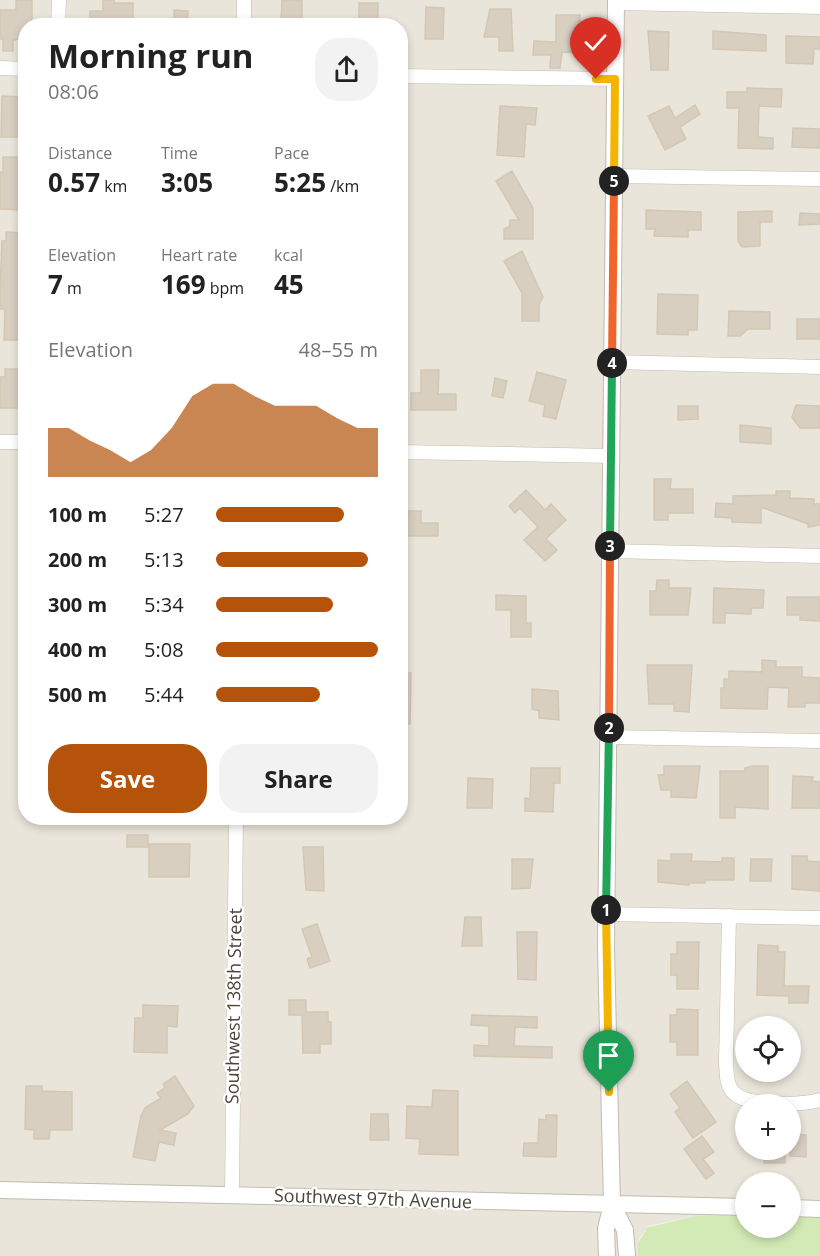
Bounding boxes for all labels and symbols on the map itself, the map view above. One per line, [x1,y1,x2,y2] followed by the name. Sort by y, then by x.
[570,17,621,79] pin
[599,166,629,196] pin: 5
[597,348,627,378] pin: 4
[595,531,625,561] pin: 3
[594,713,624,743] pin: 2
[591,895,621,925] pin: 1
[219,908,247,1104] street label: Southwest 138th Street
[583,1030,634,1092] pin
[274,1183,473,1213] street label: Southwest 97th Avenue

